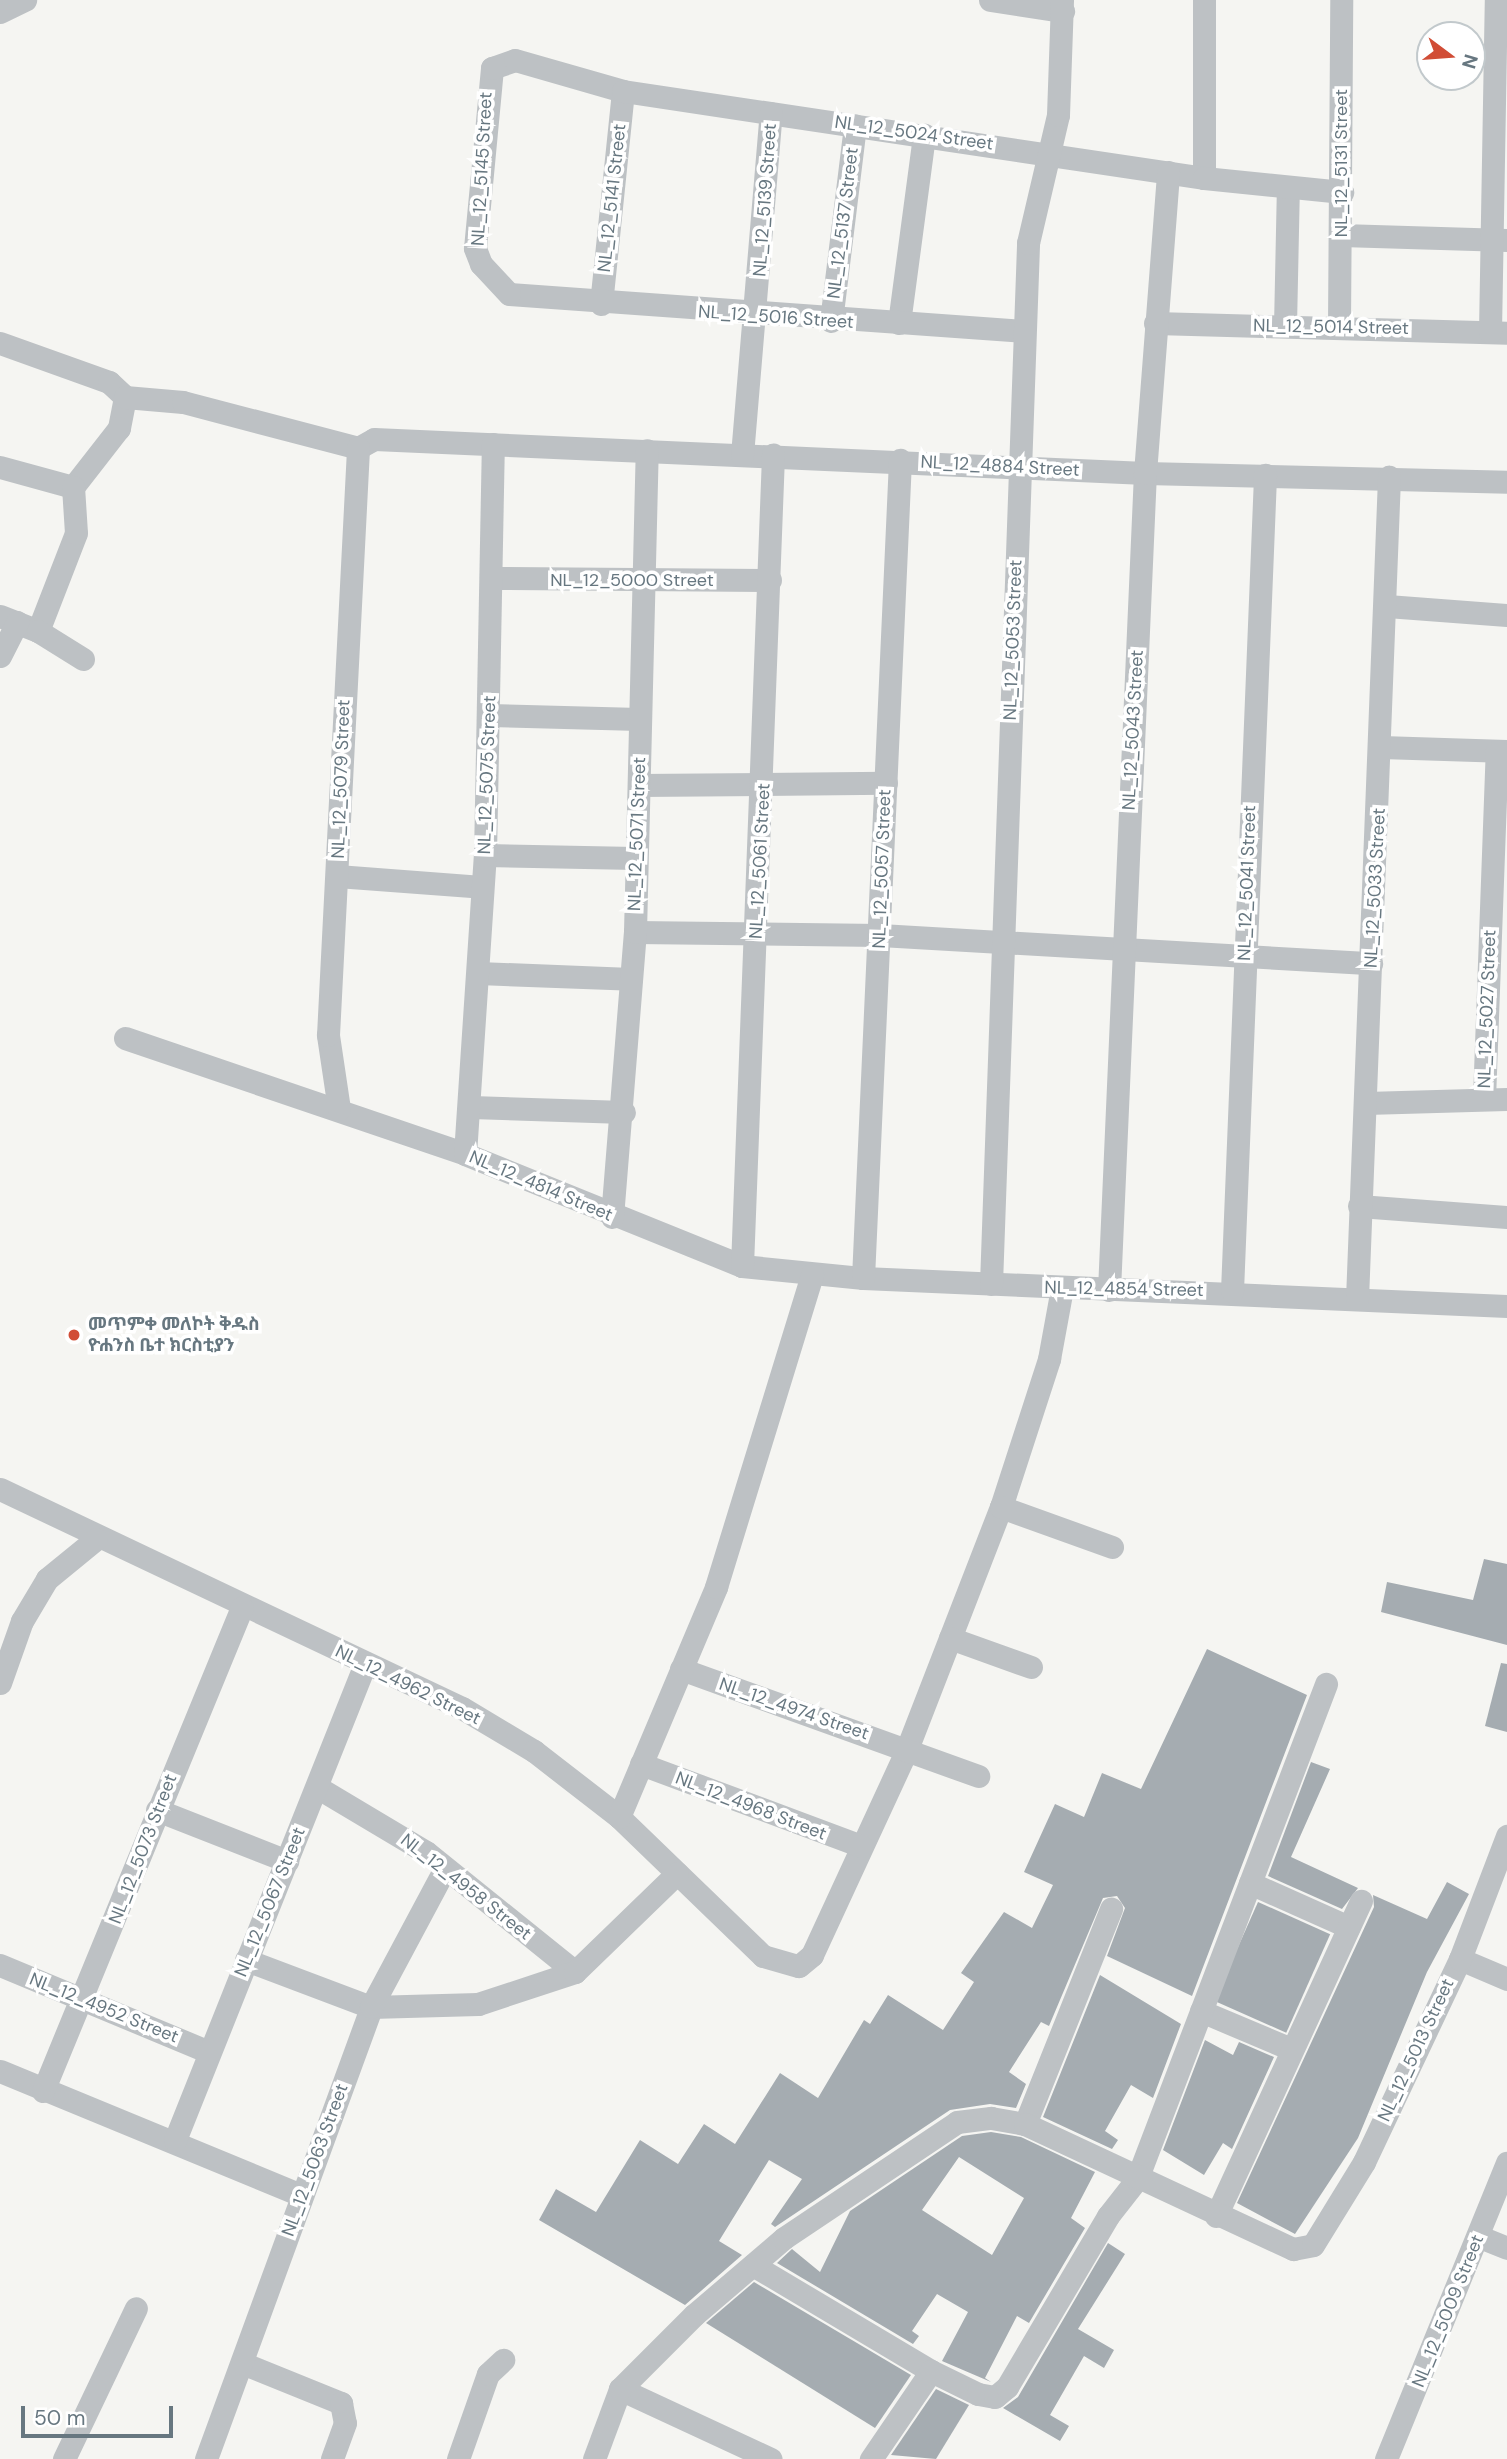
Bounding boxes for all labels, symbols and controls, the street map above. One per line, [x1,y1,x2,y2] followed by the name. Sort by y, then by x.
[1416,21,1486,91] north arrow
[1456,51,1484,71] text: N
[1330,89,1352,237] street label: NL_12_5131 Street
[467,91,497,247] street label: NL_12_5145 Street
[833,111,995,155] street label: NL_12_5024 Street
[593,123,631,273] street label: NL_12_5141 Street
[749,123,781,277] street label: NL_12_5139 Street
[823,146,863,300] street label: NL_12_5137 Street
[697,301,855,333] street label: NL_12_5016 Street
[1253,315,1409,339] street label: NL_12_5014 Street
[920,451,1080,481] street label: NL_12_4884 Street
[999,559,1027,721] street label: NL_12_5053 Street
[550,569,714,591] street label: NL_12_5000 Street
[1118,649,1148,811] street label: NL_12_5043 Street
[473,695,501,855] street label: NL_12_5075 Street
[327,699,355,859] street label: NL_12_5079 Street
[624,757,650,911] street label: NL_12_5071 Street
[745,783,775,939] street label: NL_12_5061 Street
[868,789,896,949] street label: NL_12_5057 Street
[1233,805,1261,961] street label: NL_12_5041 Street
[1360,807,1390,969] street label: NL_12_5033 Street
[1473,929,1501,1089] street label: NL_12_5027 Street
[466,1146,616,1226] street label: NL_12_4814 Street
[1044,1277,1204,1301] street label: NL_12_4854 Street
[88,1314,260,1356] place label: መጥምቀ መለኮት ቅዱስ ዮሐንስ ቤተ ክርስቲያን
[66,1327,82,1343] marker: መጥምቀ መለኮት ቅዱስ ዮሐንስ ቤተ ክርስቲያን
[332,1640,484,1730] street label: NL_12_4962 Street
[716,1673,872,1745] street label: NL_12_4974 Street
[672,1767,830,1845] street label: NL_12_4968 Street
[104,1771,182,1927] street label: NL_12_5073 Street
[230,1824,310,1980] street label: NL_12_5067 Street
[396,1829,536,1945] street label: NL_12_4958 Street
[26,1968,182,2048] street label: NL_12_4952 Street
[1373,1975,1459,2125] street label: NL_12_5013 Street
[277,2081,353,2239] street label: NL_12_5063 Street
[1408,2232,1488,2390] street label: NL_12_5009 Street
[24,2392,177,2436] scale bar
[34,2404,85,2432] text: 50 m

